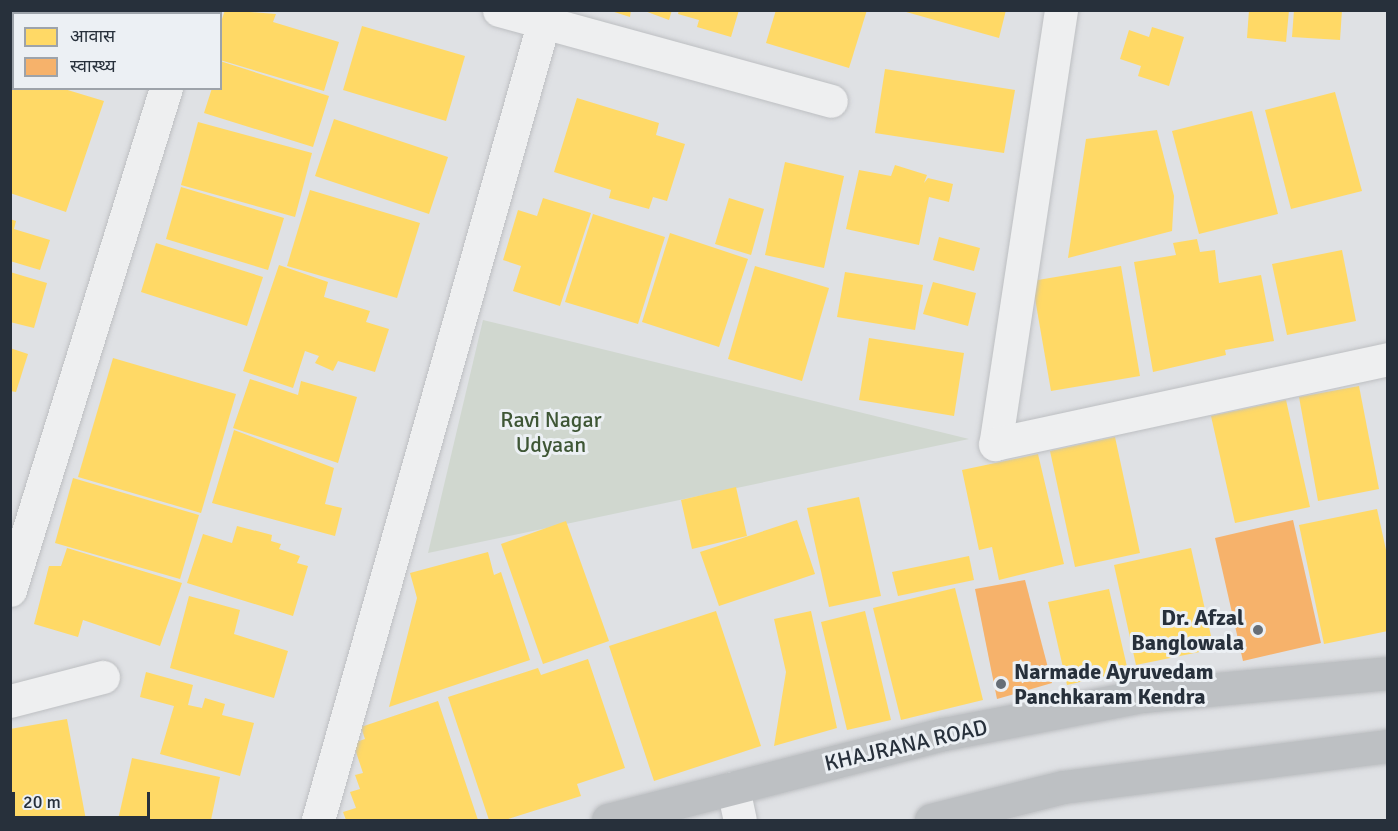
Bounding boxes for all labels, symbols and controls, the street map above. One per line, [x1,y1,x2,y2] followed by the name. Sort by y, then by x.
[12,12,222,90] legend
[70,25,115,47] text: आवास
[70,55,116,77] text: स्वास्थ्य
[500,406,602,458] park label: Ravi Nagar Udyaan
[1131,604,1244,656] place label: Dr. Afzal Banglowala
[1249,621,1267,639] marker: Dr. Afzal Banglowala
[1014,658,1214,710] place label: Narmade Ayruvedam Panchkaram Kendra
[992,675,1010,693] marker: Narmade Ayruvedam Panchkaram Kendra
[822,713,990,777] street label: KHAJRANA ROAD
[15,780,153,818] scale bar
[23,791,61,813] text: 20 m

